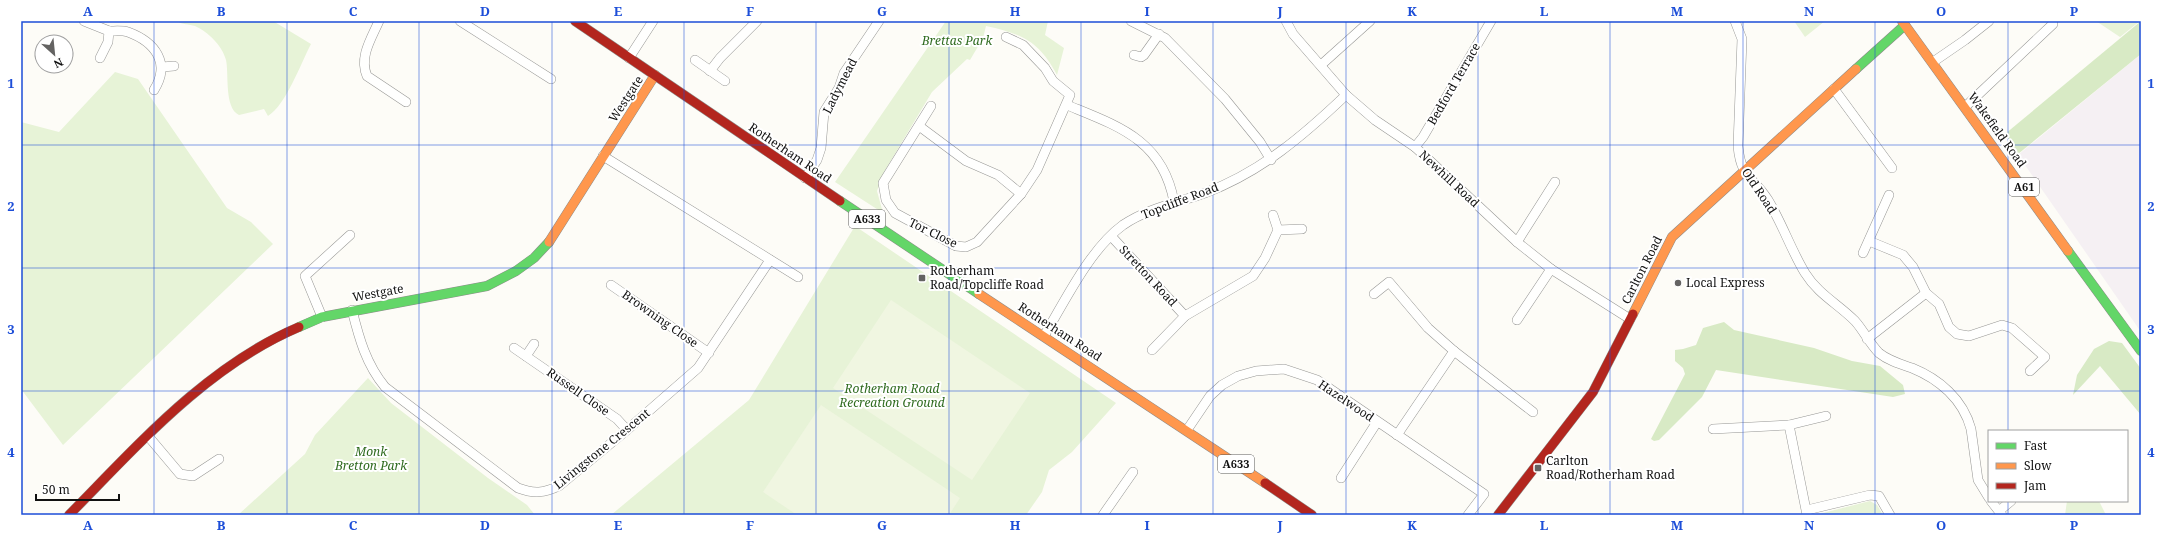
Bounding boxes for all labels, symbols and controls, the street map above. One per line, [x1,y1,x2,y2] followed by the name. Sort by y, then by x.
[83,2,93,20] text: A
[217,2,226,20] text: B
[349,2,358,20] text: C
[480,2,490,20] text: D
[614,2,623,20] text: E
[746,2,754,20] text: F
[877,2,887,20] text: G
[1010,2,1021,20] text: H
[1144,2,1150,20] text: I
[1276,2,1283,20] text: J
[1407,2,1417,20] text: K
[1540,2,1549,20] text: L
[1671,2,1684,20] text: M
[1804,2,1815,20] text: N
[1936,2,1946,20] text: O
[2070,2,2079,20] text: P
[921,32,993,49] park label: Brettas Park
[34,34,74,74] north arrow
[1423,39,1484,128] street label: Bedford Terrace
[51,55,66,72] text: N
[818,55,861,116] street label: Ladymead
[604,72,647,125] street label: Westgate
[7,74,15,92] text: 1
[2147,74,2155,92] text: 1
[1964,89,2031,171] street label: Wakefield Road
[746,119,836,187] street label: Rotherham Road
[1415,146,1484,211] street label: Newhill Road
[1738,164,1781,218] street label: Old Road
[1139,178,1221,223] street label: Topcliffe Road
[2009,178,2039,196] road number: A61
[7,197,15,215] text: 2
[2147,197,2155,215] text: 2
[849,210,885,228] road number: A633
[906,213,960,252] street label: Tor Close
[1617,232,1666,307] street label: Carlton Road
[1116,241,1182,310] street label: Stretton Road
[930,262,1044,293] place label: Rotherham Road/Topcliffe Road
[917,273,927,283] marker: Rotherham Road/Topcliffe Road
[1686,274,1765,291] place label: Local Express
[1673,278,1683,288] marker: Local Express
[351,280,405,305] street label: Westgate
[619,286,702,351] street label: Browning Close
[1015,298,1106,365] street label: Rotherham Road
[7,320,15,338] text: 3
[2147,320,2155,338] text: 3
[543,364,613,420] street label: Russell Close
[1315,376,1378,426] street label: Hazelwood
[838,380,945,411] park label: Rotherham Road Recreation Ground
[550,404,653,493] street label: Livingstone Crescent
[1988,430,2128,502] legend
[2024,437,2047,454] text: Fast
[7,443,15,461] text: 4
[334,443,408,474] park label: Monk Bretton Park
[2147,443,2155,461] text: 4
[1546,452,1675,483] place label: Carlton Road/Rotherham Road
[1218,455,1254,473] road number: A633
[2024,457,2052,474] text: Slow
[1533,463,1543,473] marker: Carlton Road/Rotherham Road
[36,476,119,502] scale bar
[2023,477,2046,494] text: Jam
[42,481,70,498] text: 50 m
[83,516,93,534] text: A
[217,516,226,534] text: B
[349,516,358,534] text: C
[480,516,490,534] text: D
[614,516,623,534] text: E
[746,516,754,534] text: F
[877,516,887,534] text: G
[1010,516,1021,534] text: H
[1144,516,1150,534] text: I
[1276,516,1283,534] text: J
[1407,516,1417,534] text: K
[1540,516,1549,534] text: L
[1671,516,1684,534] text: M
[1804,516,1815,534] text: N
[1936,516,1946,534] text: O
[2070,516,2079,534] text: P

